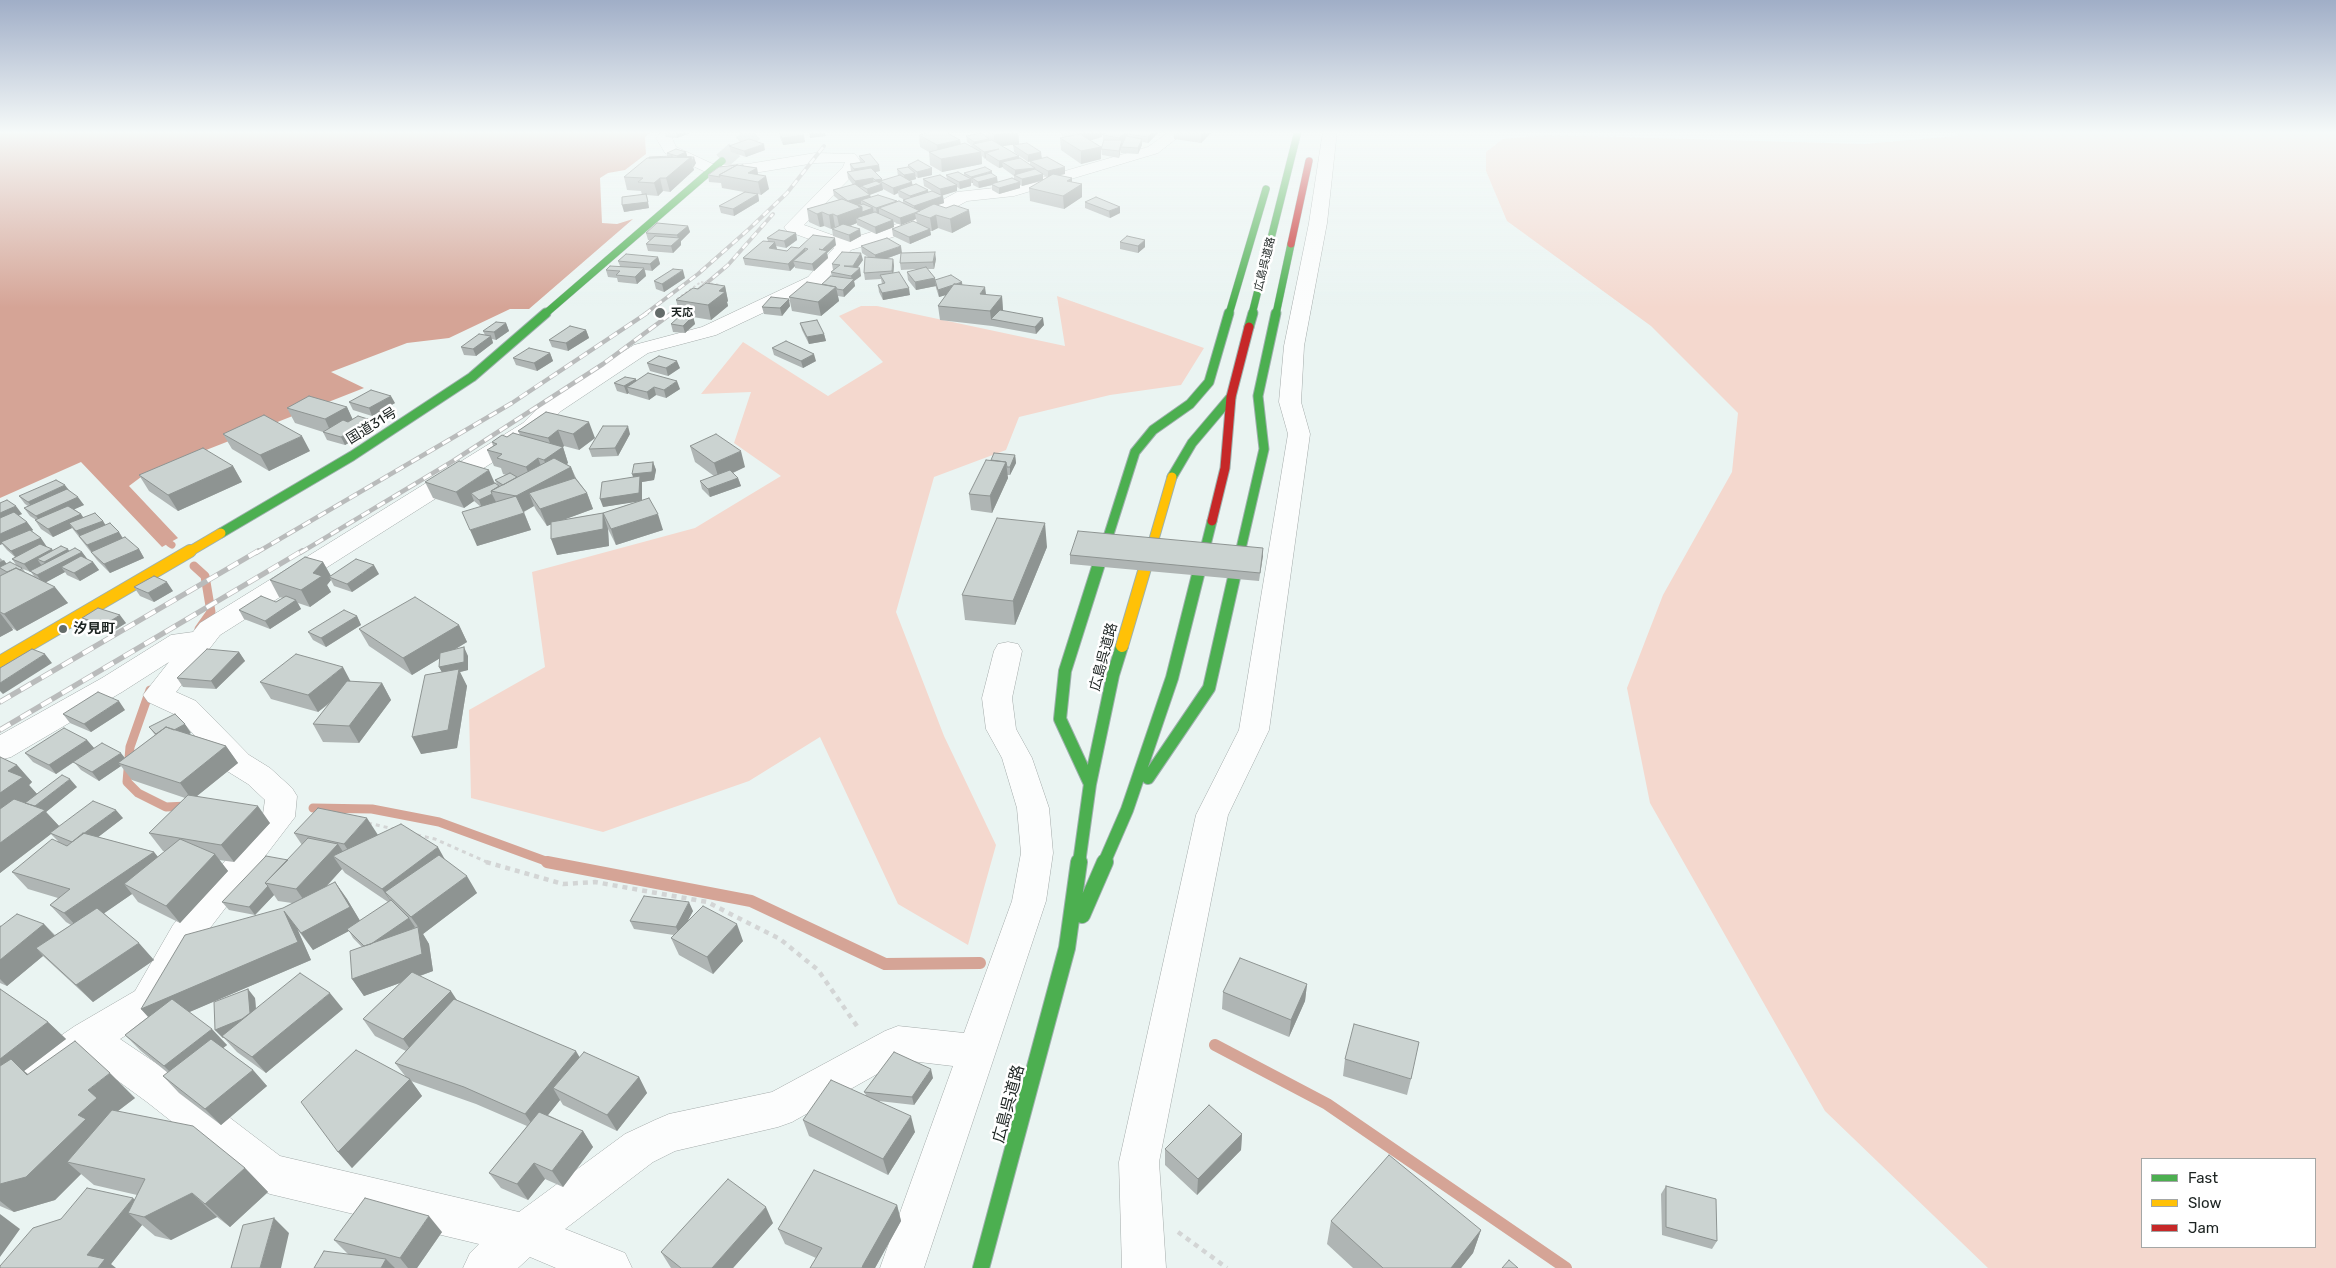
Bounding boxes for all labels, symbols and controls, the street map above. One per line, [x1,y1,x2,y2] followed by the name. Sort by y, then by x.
[1252,236,1278,292] street label: 広島呉道路
[653,306,667,320] marker: 天応
[671,306,693,320] place label: 天応
[344,404,400,448] street label: 国道31号
[73,621,115,637] place label: 汐見町
[1087,621,1121,693] street label: 広島呉道路
[57,623,69,635] marker: 汐見町
[989,1063,1029,1145] street label: 広島呉道路
[2141,1158,2316,1248] legend
[2188,1169,2218,1187] text: Fast
[2188,1194,2221,1212] text: Slow
[2188,1219,2219,1237] text: Jam

